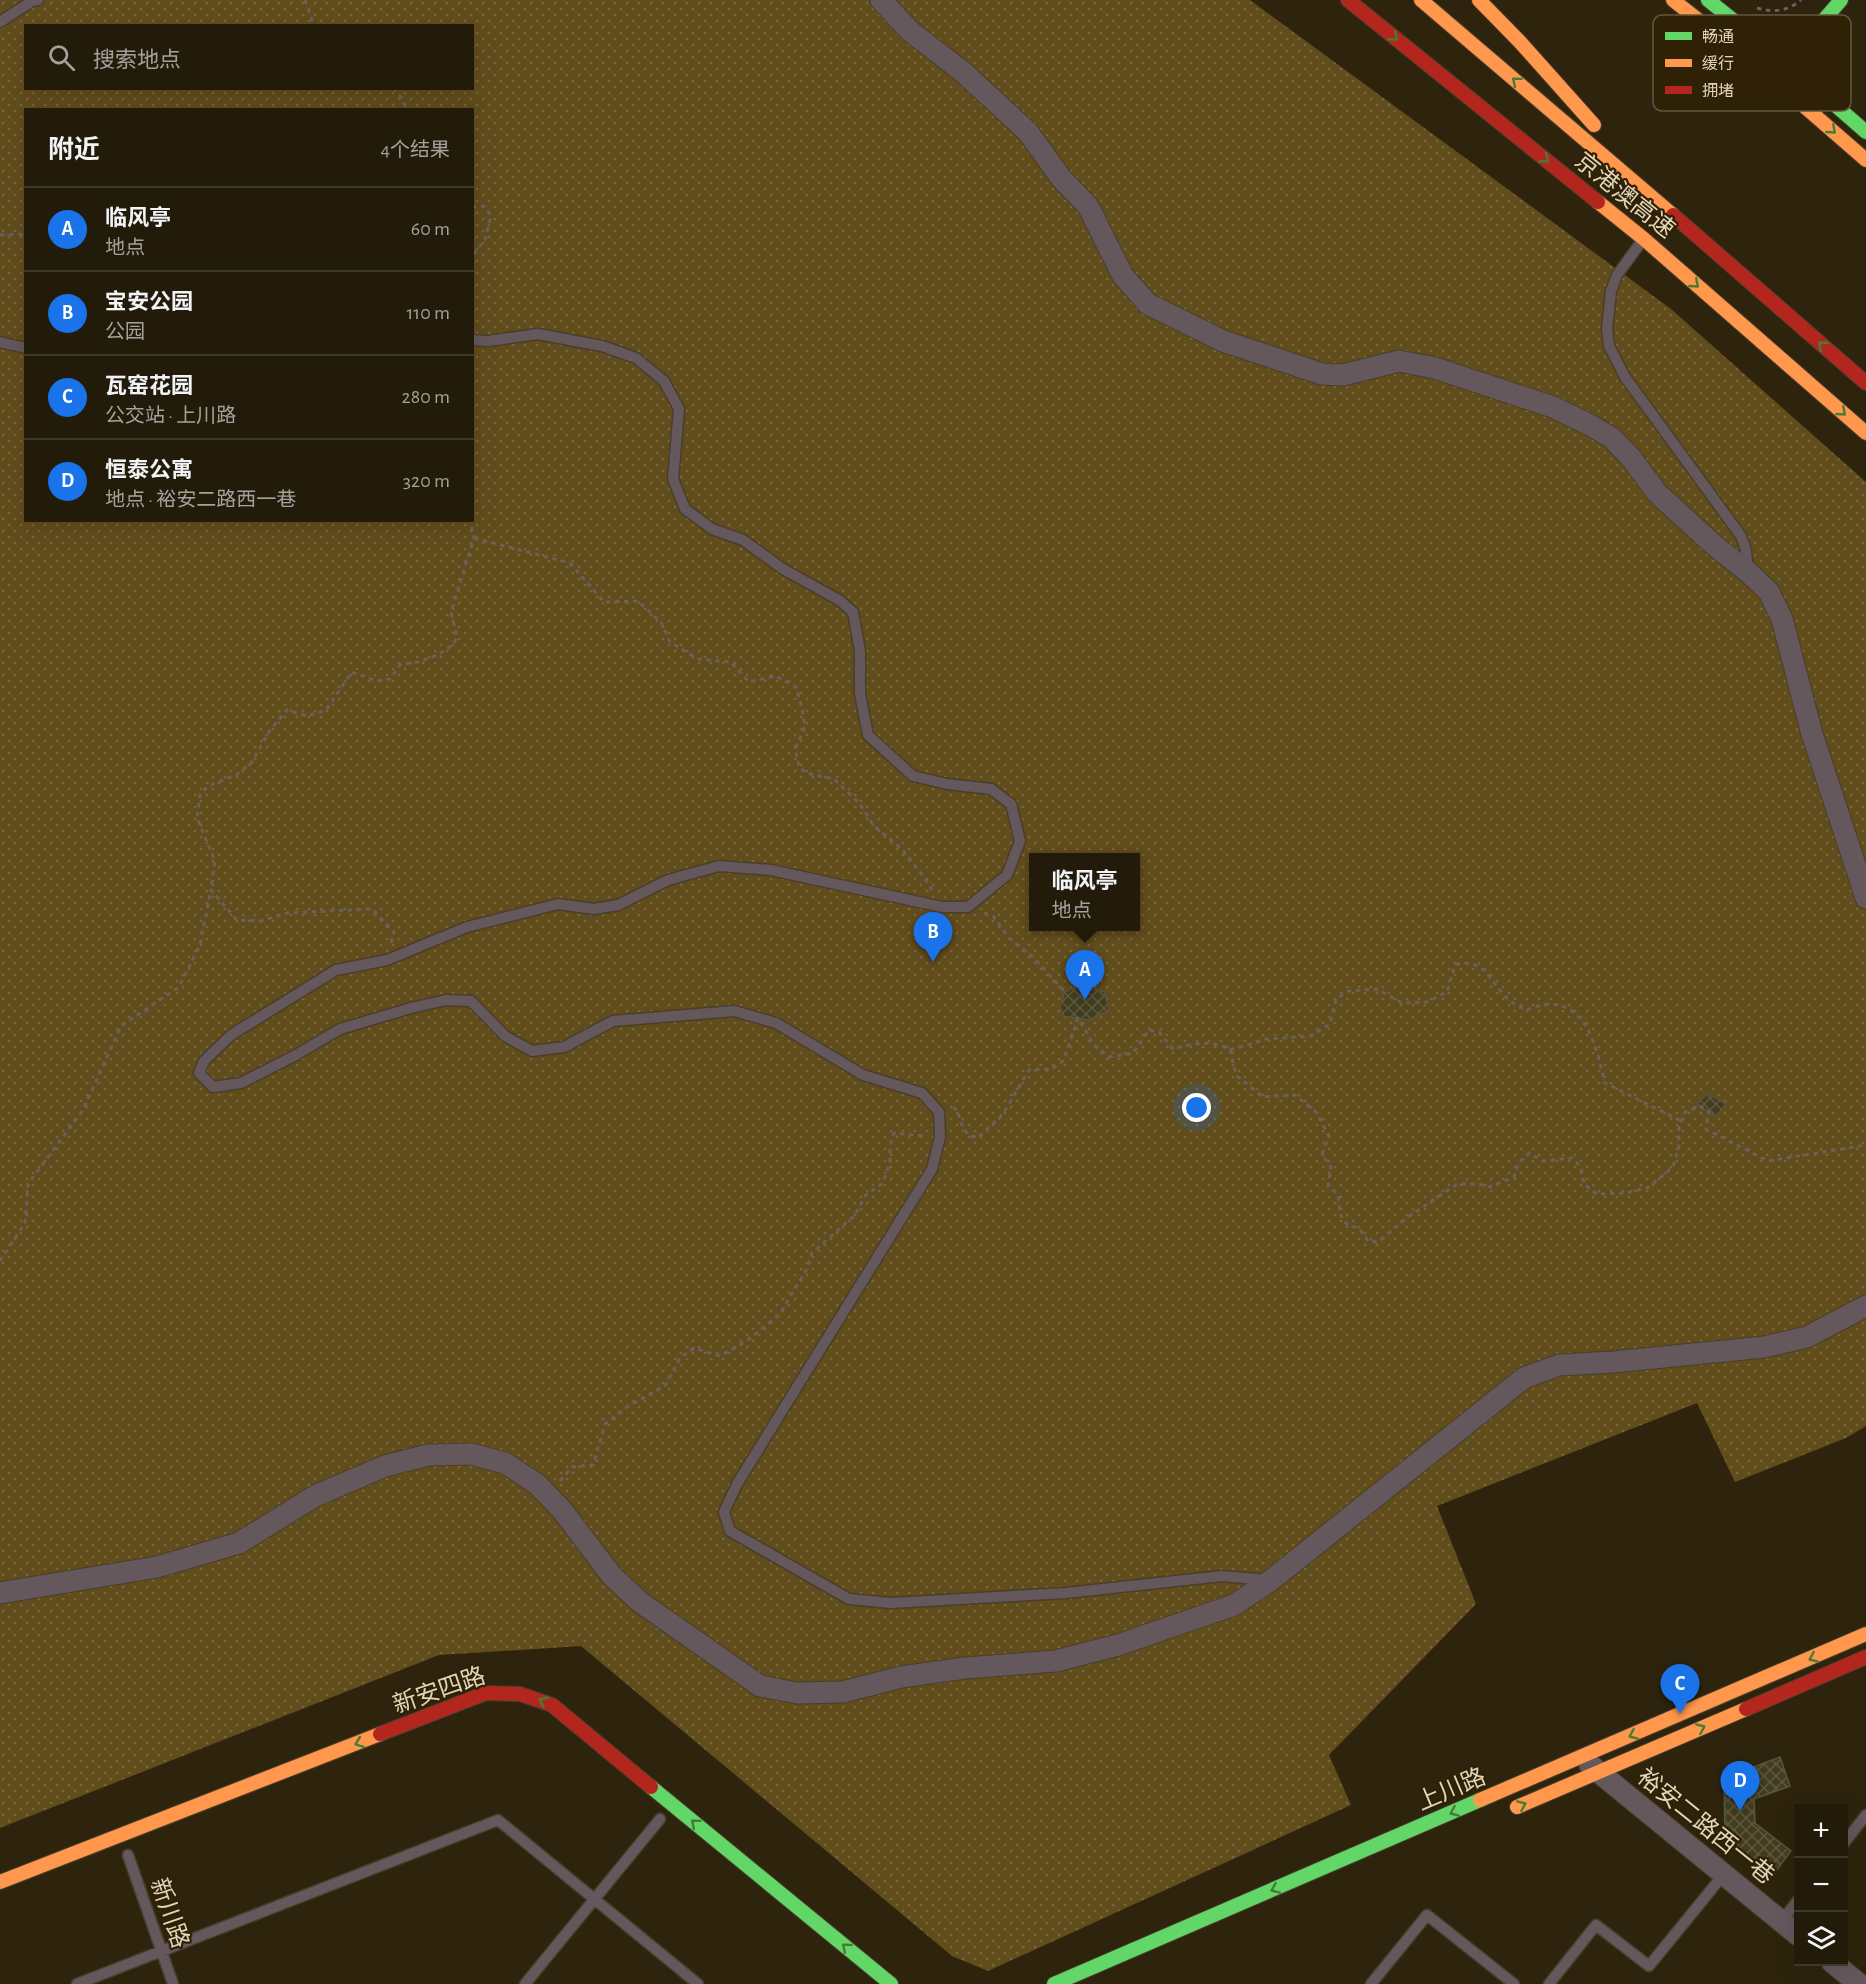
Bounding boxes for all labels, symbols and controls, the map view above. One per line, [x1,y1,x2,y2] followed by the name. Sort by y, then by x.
[1653,15,1851,111] legend
[24,24,474,90] search box
[1702,28,1734,45] text: 畅通
[1387,29,1398,40] one-way arrow
[45,41,78,74] icon: search
[93,49,181,71] text: 搜索地点
[1702,55,1734,72] text: 缓行
[1512,77,1523,88] one-way arrow
[1702,83,1734,99] text: 拥堵
[1825,123,1836,134] one-way arrow
[48,137,100,163] text: 附近
[380,140,450,160] text: 4个结果
[1570,147,1680,243] street label: 京港澳高速
[1538,152,1549,163] one-way arrow
[105,207,171,229] text: 临风亭
[62,219,74,239] text: A
[411,219,450,239] text: 60 m
[105,238,145,258] text: 地点
[1688,277,1699,288] one-way arrow
[105,291,193,313] text: 宝安公园
[62,303,73,323] text: B
[406,303,450,323] text: 110 m
[105,322,145,342] text: 公园
[1818,341,1829,352] one-way arrow
[105,375,193,397] text: 瓦窑花园
[62,387,73,407] text: C
[402,387,450,407] text: 280 m
[1835,405,1846,416] one-way arrow
[105,406,236,426] text: 公交站 · 上川路
[105,459,193,481] text: 恒泰公寓
[61,471,74,491] text: D
[403,471,450,491] text: 320 m
[105,490,296,510] text: 地点 · 裕安二路西一巷
[1029,853,1140,931] popup
[1051,870,1118,892] text: 临风亭
[1051,901,1091,921] text: 地点
[914,912,952,962] pin: B
[1066,950,1104,1000] pin: A
[1182,1093,1211,1122] your location
[1808,1651,1819,1663] one-way arrow
[389,1662,489,1718] street label: 新安四路
[1660,1664,1700,1714] pin: C
[539,1696,550,1708] one-way arrow
[1695,1723,1706,1735] one-way arrow
[1629,1728,1640,1740] one-way arrow
[354,1735,365,1748] one-way arrow
[1720,1762,1760,1811] pin: D
[1413,1763,1489,1815] street label: 上川路
[1633,1763,1779,1889] street label: 裕安二路西一巷
[1515,1800,1526,1812] one-way arrow
[1794,1804,1848,1966] map controls
[1794,1804,1848,1858] button: +
[1450,1805,1461,1817] one-way arrow
[691,1819,702,1830] one-way arrow
[1794,1858,1848,1912] button: −
[146,1875,194,1951] street label: 新川路
[1270,1882,1281,1894] one-way arrow
[1794,1912,1848,1966] button: layers
[841,1943,852,1954] one-way arrow

